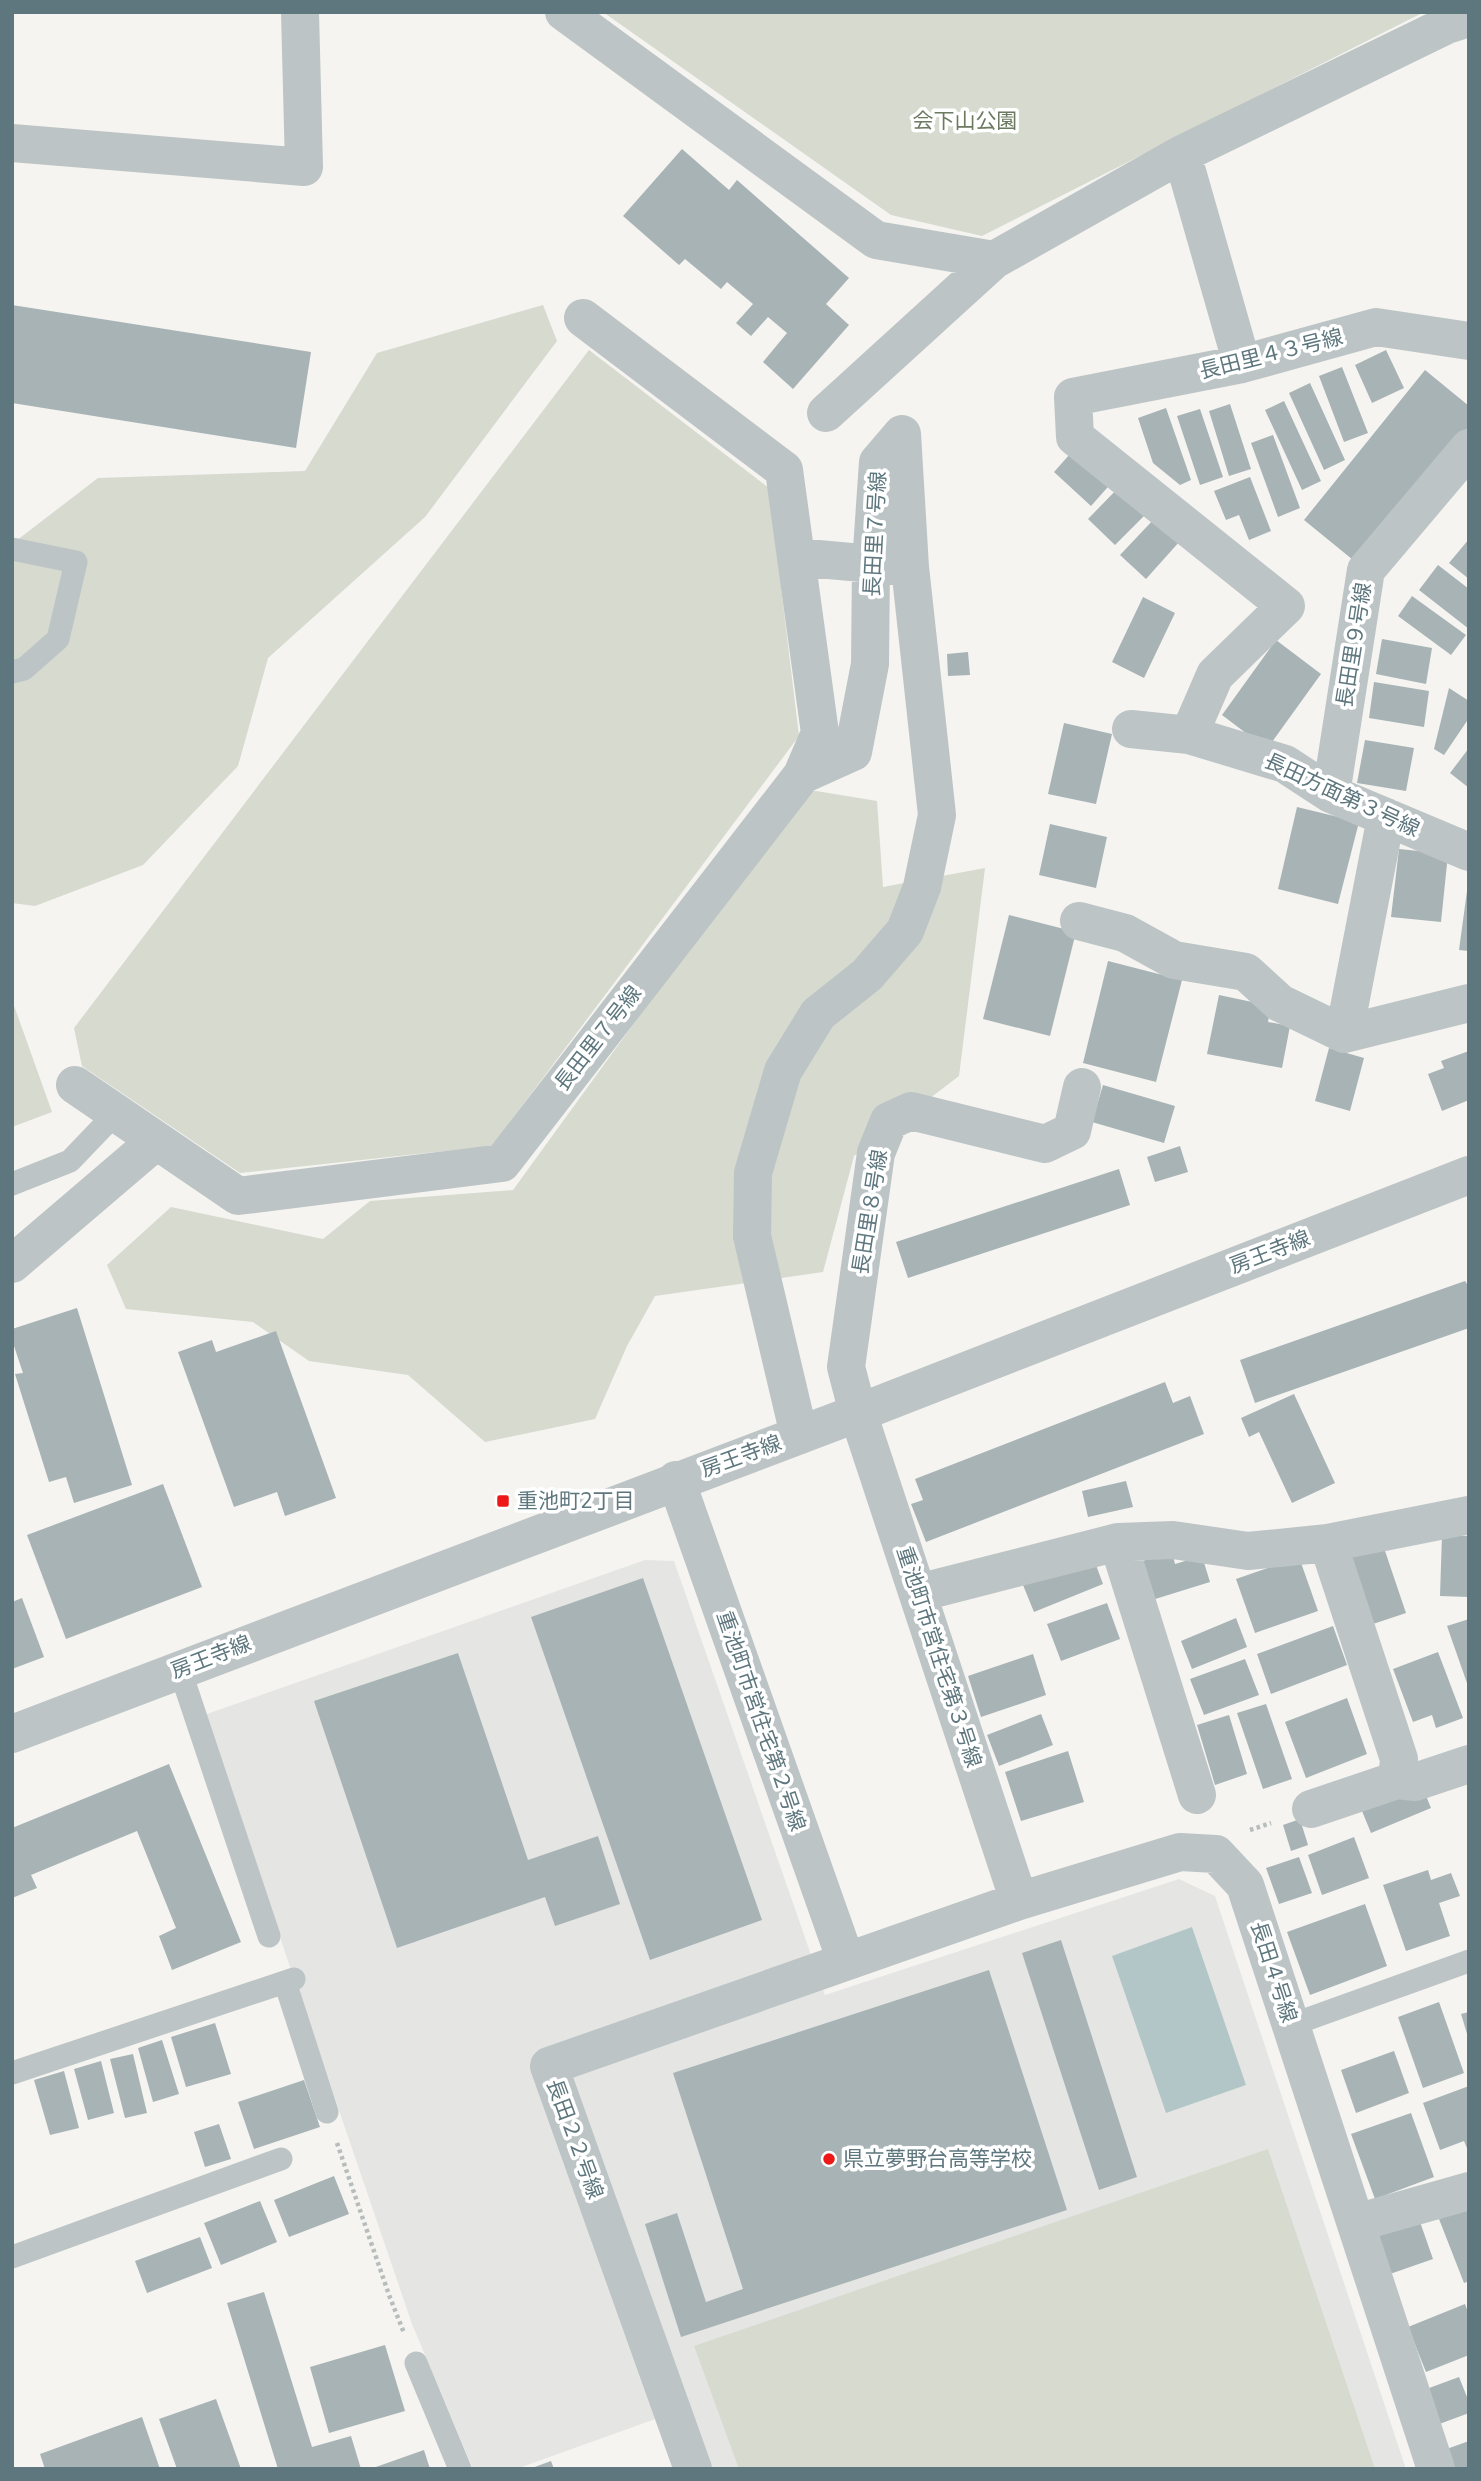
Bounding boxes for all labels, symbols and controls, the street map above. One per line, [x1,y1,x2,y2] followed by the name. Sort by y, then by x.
[913,107,1018,135] park label: 会下山公園
[1196,323,1346,385] street label: 長田里４３号線
[858,470,892,598] street label: 長田里７号線
[1330,581,1378,709] street label: 長田里９号線
[1260,747,1424,843] street label: 長田方面第３号線
[548,980,648,1096] street label: 長田里７号線
[846,1148,894,1276] street label: 長田里８号線
[1226,1224,1314,1280] street label: 房王寺線
[697,1428,785,1484] street label: 房王寺線
[517,1487,635,1515] place label: 重池町2丁目
[495,1493,511,1509] marker: 重池町2丁目
[890,1543,988,1771] street label: 重池町市営住宅第３号線
[710,1607,812,1835] street label: 重池町市営住宅第２号線
[167,1629,255,1685] street label: 房王寺線
[1244,1918,1304,2026] street label: 長田４号線
[540,2075,610,2203] street label: 長田２２号線
[843,2145,1032,2173] place label: 県立夢野台高等学校
[821,2151,837,2167] marker: 県立夢野台高等学校

